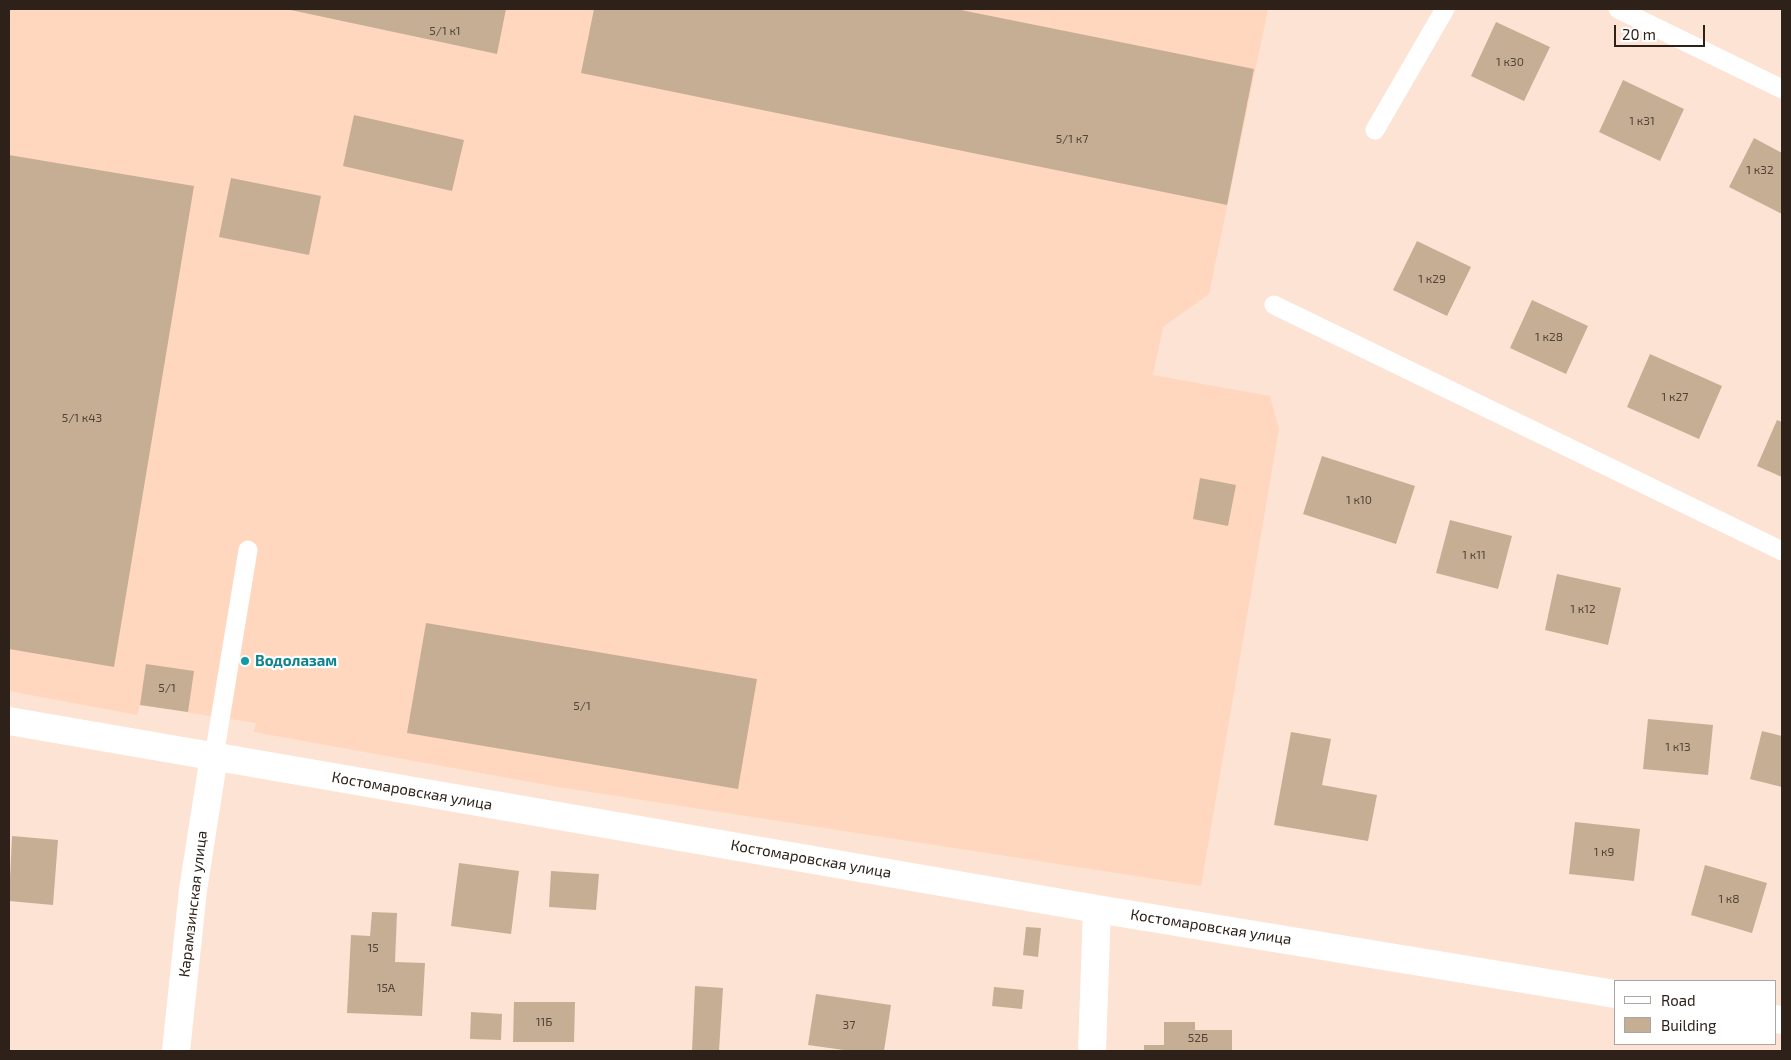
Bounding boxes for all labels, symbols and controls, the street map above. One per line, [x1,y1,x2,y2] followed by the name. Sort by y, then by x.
[1616,15,1707,47] scale bar
[429,24,461,38] house number: 5/1 к1
[1622,25,1656,43] text: 20 m
[1496,55,1524,69] house number: 1 к30
[1629,114,1655,128] house number: 1 к31
[1056,132,1088,146] house number: 5/1 к7
[1746,163,1774,177] house number: 1 к32
[1418,272,1446,286] house number: 1 к29
[1535,330,1563,344] house number: 1 к28
[1662,390,1688,404] house number: 1 к27
[62,411,102,425] house number: 5/1 к43
[1346,493,1372,507] house number: 1 к10
[1462,548,1486,562] house number: 1 к11
[1570,602,1596,616] house number: 1 к12
[255,652,337,670] place label: Водолазам
[239,655,251,667] marker: Водолазам
[158,681,176,695] house number: 5/1
[573,699,591,713] house number: 5/1
[1665,740,1691,754] house number: 1 к13
[330,768,494,814] street label: Костомаровская улица
[175,830,211,978] street label: Карамзинская улица
[729,836,893,882] street label: Костомаровская улица
[1594,845,1614,859] house number: 1 к9
[1718,892,1740,906] house number: 1 к8
[1129,905,1293,949] street label: Костомаровская улица
[367,941,379,955] house number: 15
[1614,980,1776,1045] legend
[377,981,395,995] house number: 15А
[1661,991,1696,1009] text: Road
[536,1015,552,1029] house number: 11Б
[1661,1016,1716,1034] text: Building
[843,1018,855,1032] house number: 37
[1188,1031,1208,1045] house number: 52Б

